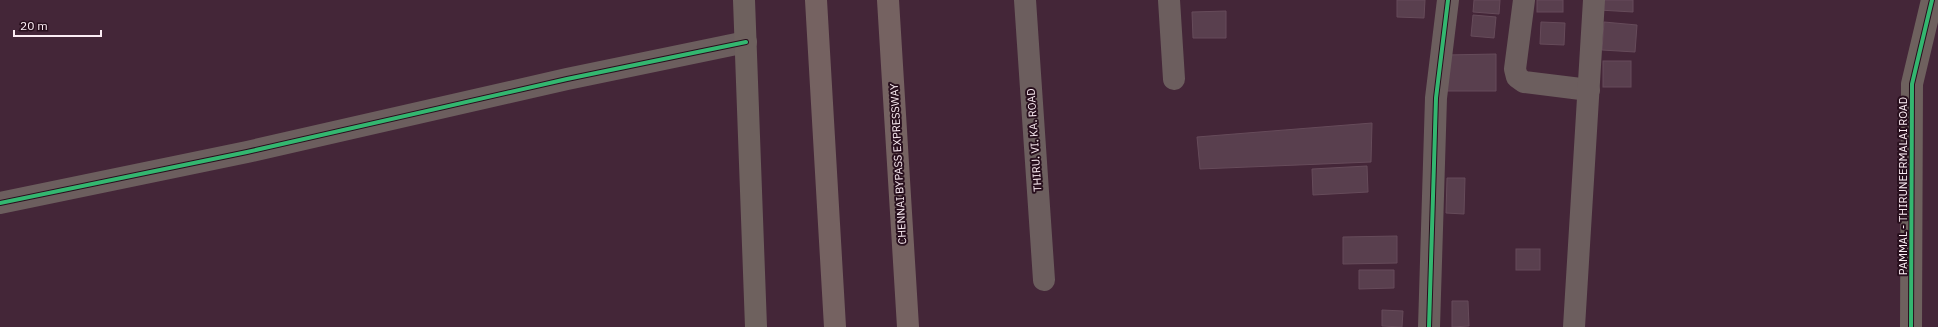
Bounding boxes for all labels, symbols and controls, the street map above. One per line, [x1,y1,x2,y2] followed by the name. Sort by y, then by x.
[14,12,101,38] scale bar
[20,18,48,33] text: 20 m
[887,83,909,245] street label: CHENNAI BYPASS EXPRESSWAY
[1023,88,1045,192] street label: THIRU. VI. KA. ROAD
[1896,97,1910,275] street label: PAMMAL - THIRUNEERMALAI ROAD

